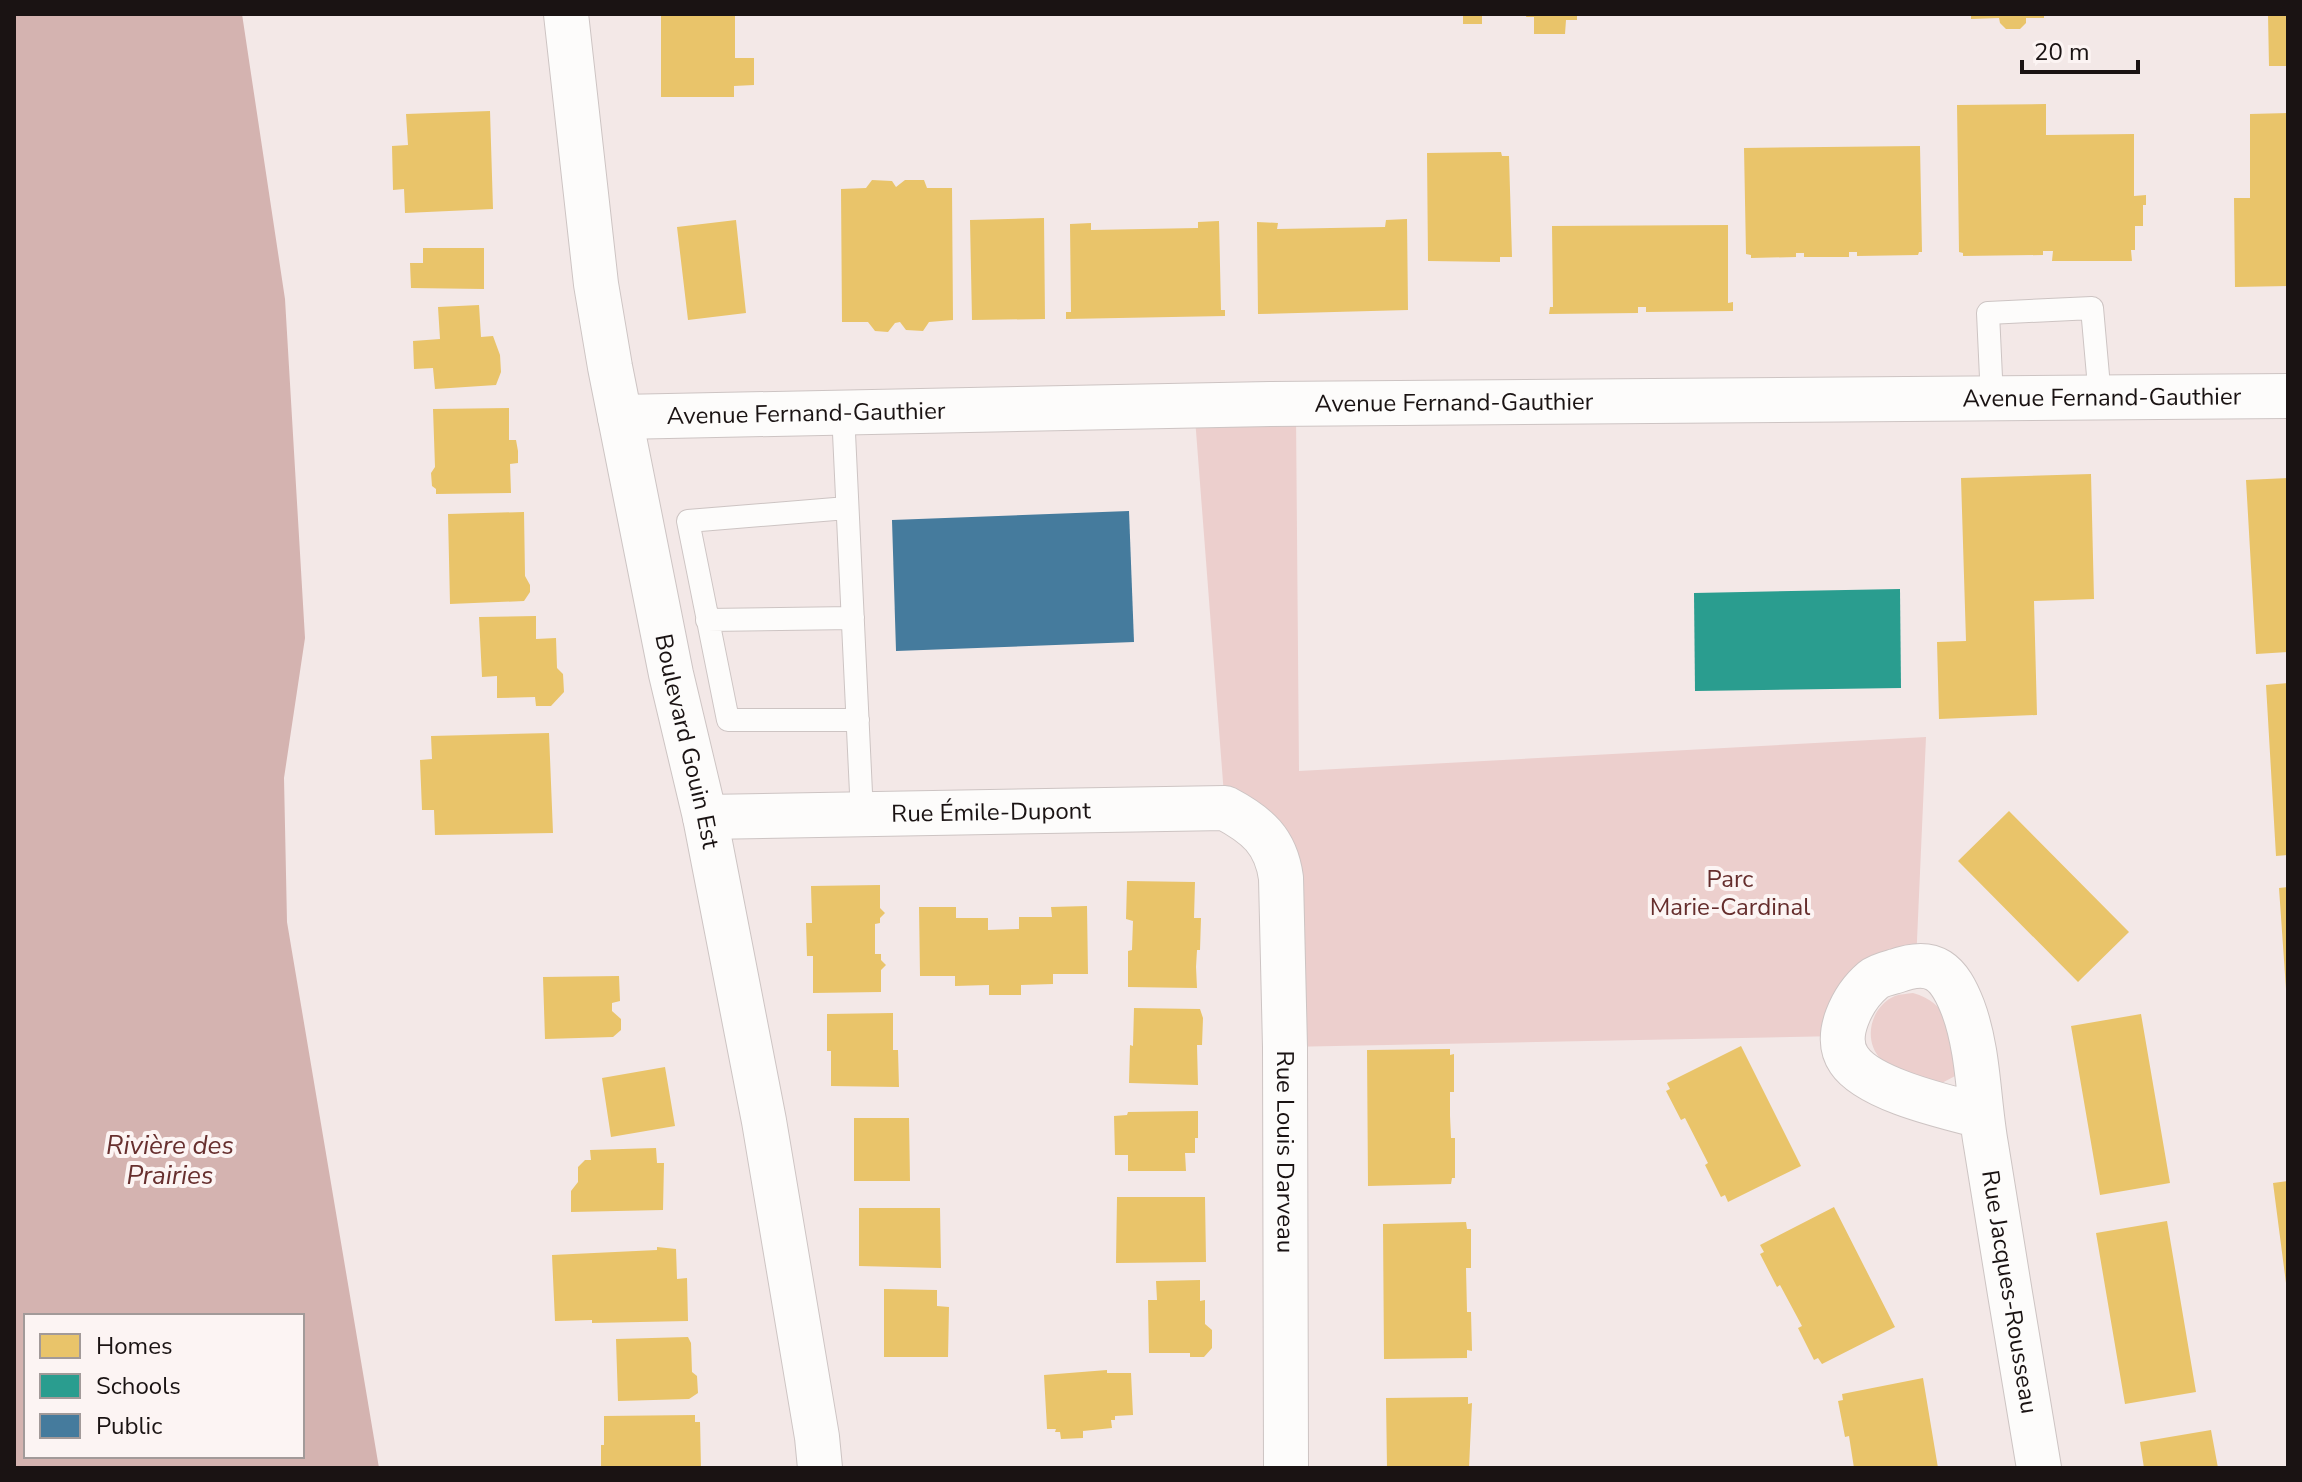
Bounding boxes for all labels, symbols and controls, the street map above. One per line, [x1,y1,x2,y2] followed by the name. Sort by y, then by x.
[2022,24,2138,74] scale bar
[2034,36,2090,68] text: 20 m
[1962,380,2242,415] street label: Avenue Fernand-Gauthier
[1314,385,1594,420] street label: Avenue Fernand-Gauthier
[666,394,946,432] street label: Avenue Fernand-Gauthier
[647,631,727,852] street label: Boulevard Gouin Est
[891,794,1092,830] street label: Rue Émile-Dupont
[1650,863,1810,923] park label: Parc Marie-Cardinal
[1269,1051,1301,1253] street label: Rue Louis Darveau
[106,1128,234,1193] water label: Rivière des Prairies
[1974,1168,2046,1416] street label: Rue Jacques-Rousseau
[24,1314,304,1458] legend
[96,1330,172,1362] text: Homes
[96,1370,181,1402] text: Schools
[96,1410,162,1442] text: Public

